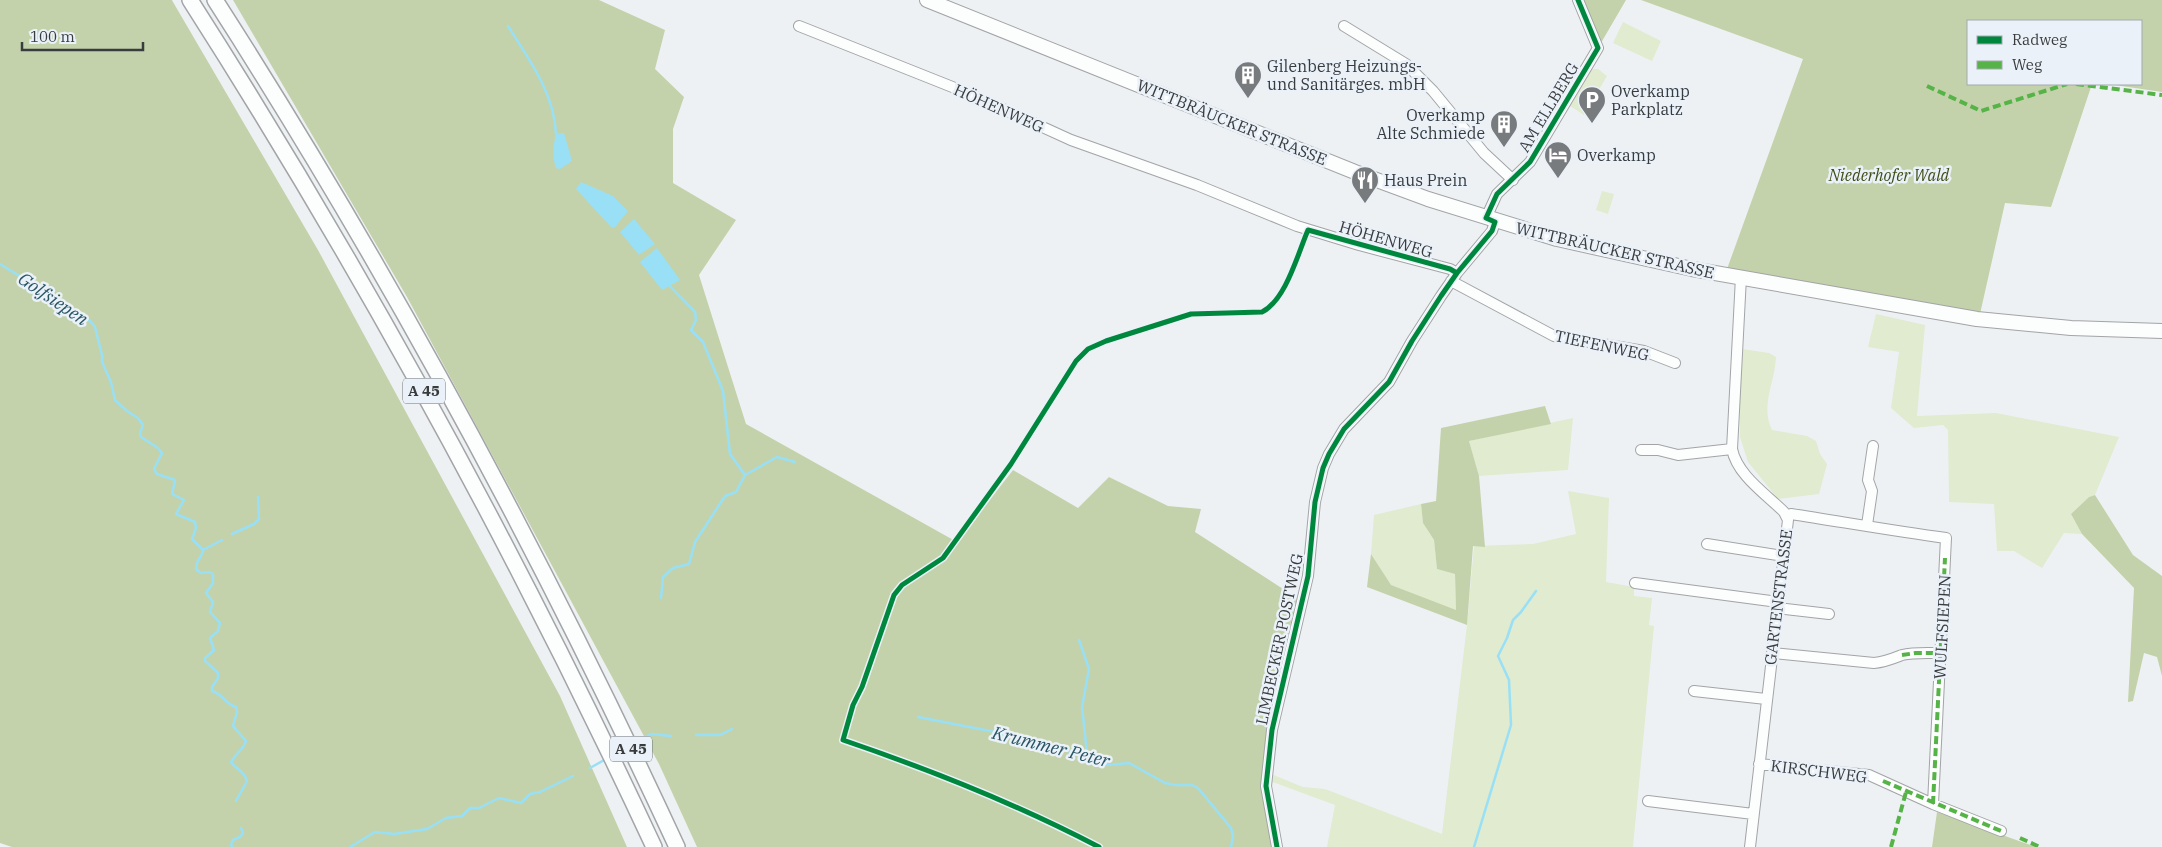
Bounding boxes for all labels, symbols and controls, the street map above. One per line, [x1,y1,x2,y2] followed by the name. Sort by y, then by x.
[22,20,144,52] scale bar
[1967,20,2142,85] legend
[30,27,75,46] text: 100 m
[2012,30,2067,49] text: Radweg
[2012,55,2042,74] text: Weg
[1267,56,1426,94] place label: Gilenberg Heizungs- und Sanitärges. mbH
[1513,59,1583,155] street label: AM ELLBERG
[1233,60,1263,99] building icon: Gilenberg Heizungs- und Sanitärges. mbH
[1134,75,1330,169] street label: WITTBRÄUCKER STRASSE
[951,79,1047,137] street label: HÖHENWEG
[1611,81,1690,119] place label: Overkamp Parkplatz
[1577,85,1607,124] parking icon: Overkamp Parkplatz
[1376,105,1485,143] place label: Overkamp Alte Schmiede
[1489,109,1519,148] building icon: Overkamp Alte Schmiede
[1543,140,1573,179] hotel icon: Overkamp
[1577,145,1656,165] place label: Overkamp
[1350,165,1380,204] restaurant icon: Haus Prein
[1828,165,1950,185] park label: Niederhofer Wald
[1384,170,1467,190] place label: Haus Prein
[1337,216,1435,262] street label: HÖHENWEG
[1514,217,1716,283] street label: WITTBRÄUCKER STRASSE
[14,267,93,331] water label: Golfsiepen
[1553,325,1651,365] street label: TIEFENWEG
[403,378,445,404] road number: A 45
[1760,528,1796,666] street label: GARTENSTRASSE
[1251,551,1307,727] street label: LIMBECKER POSTWEG
[1929,574,1955,680] street label: WULFSIEPEN
[989,721,1113,773] water label: Krummer Peter
[610,736,652,762] road number: A 45
[1770,755,1868,787] street label: KIRSCHWEG

